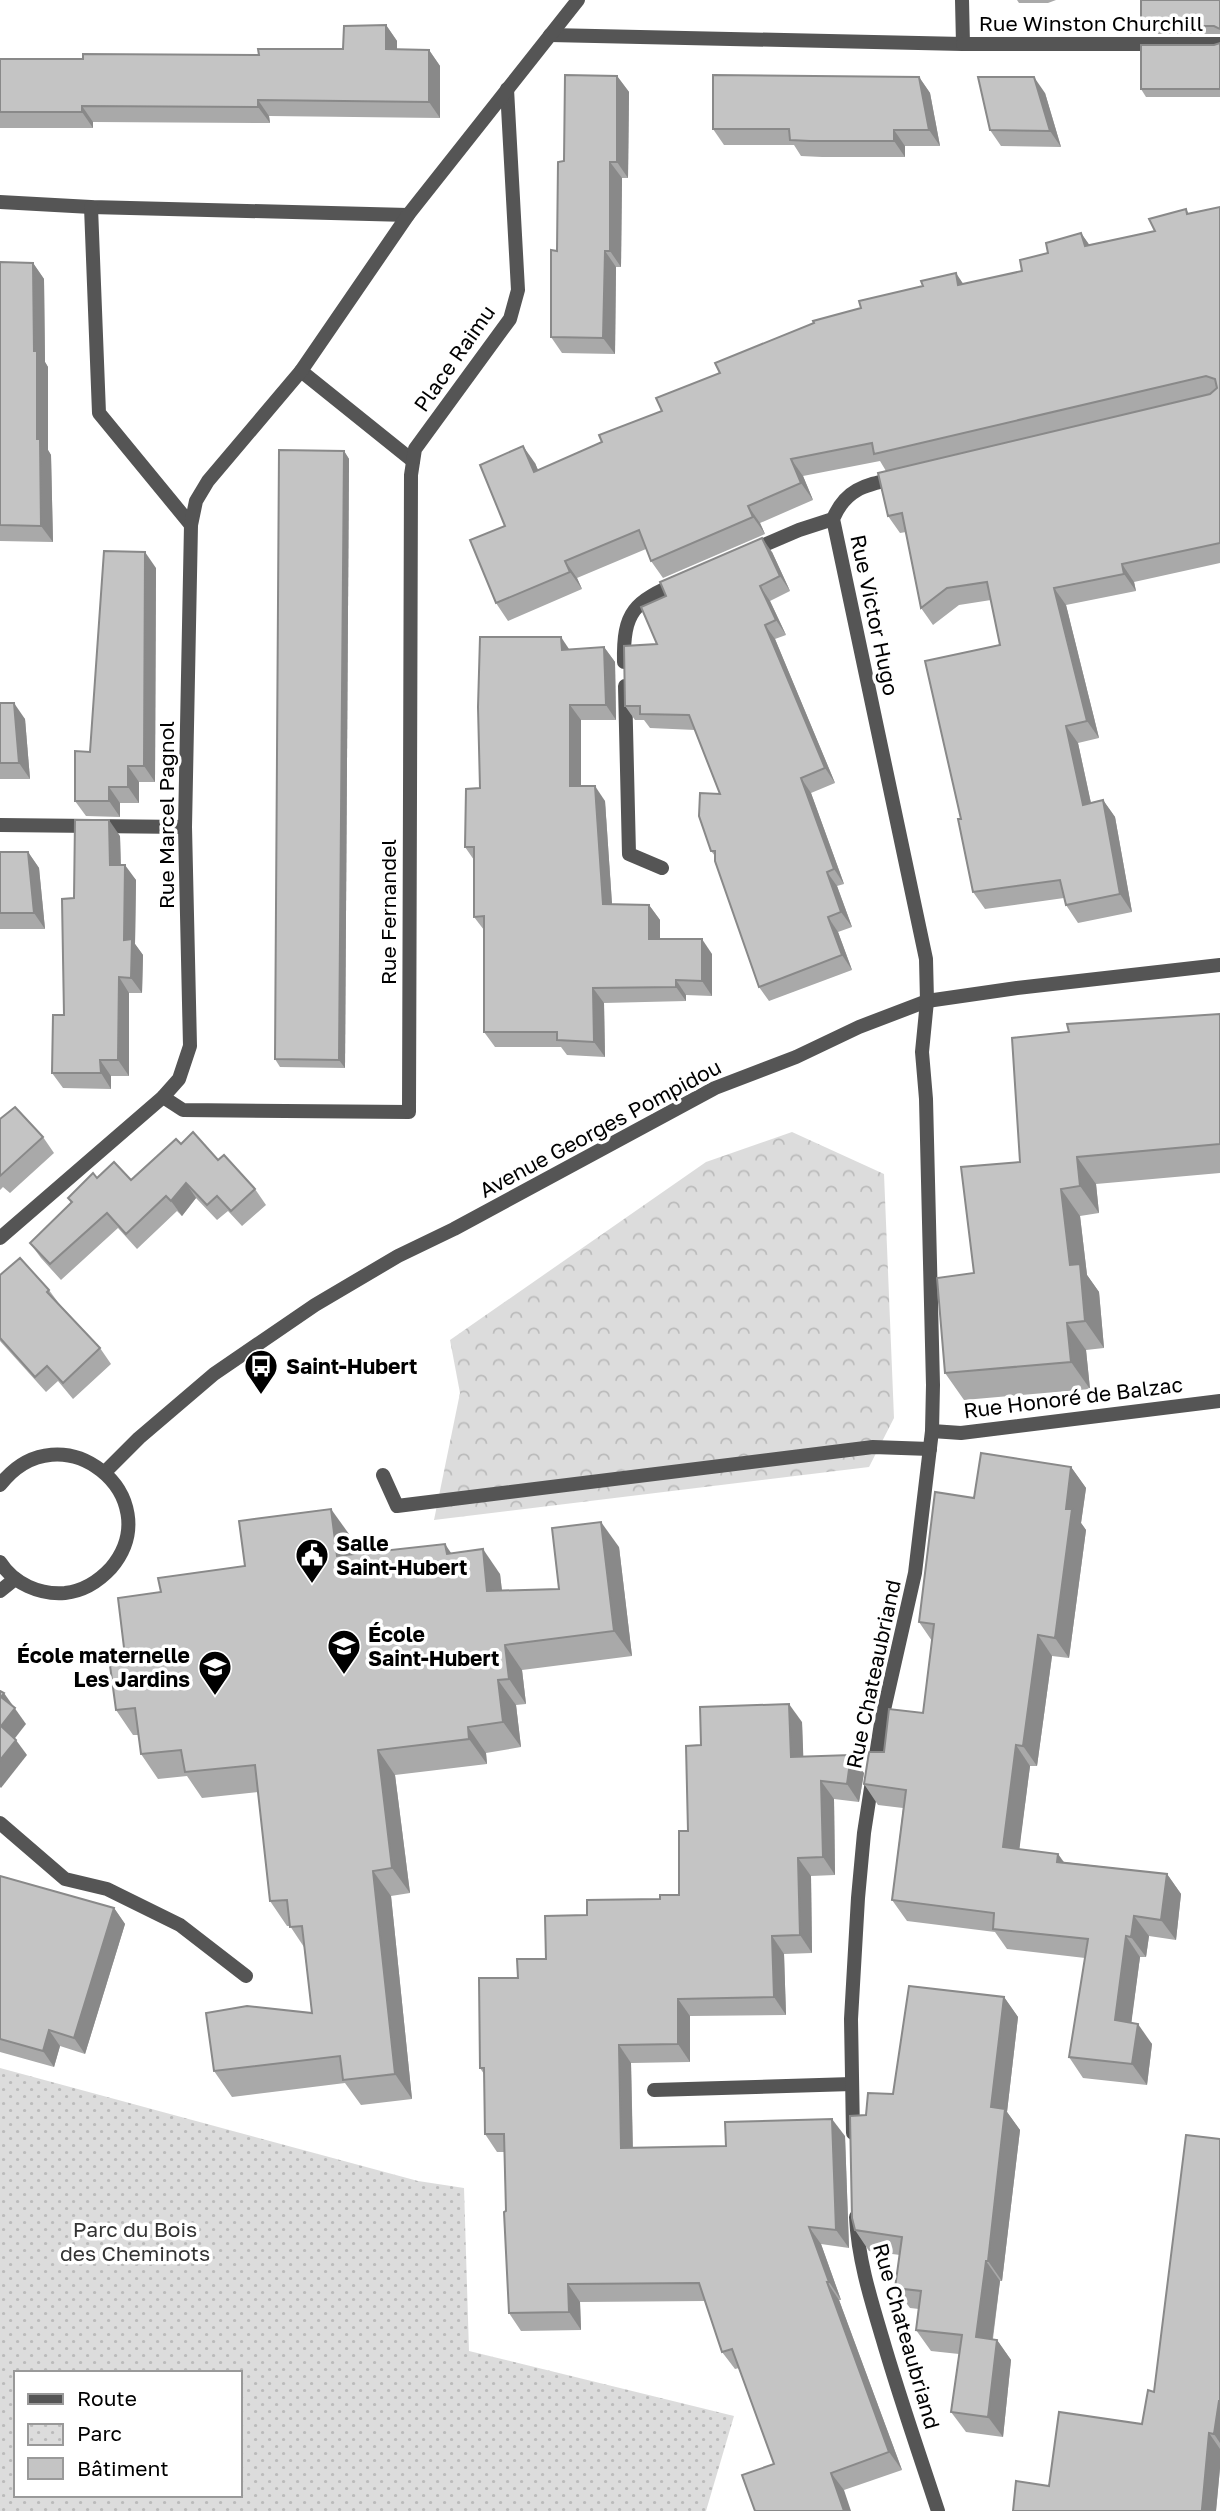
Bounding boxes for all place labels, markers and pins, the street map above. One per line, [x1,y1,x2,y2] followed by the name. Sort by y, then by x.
[242,1347,280,1396] bus stop icon: Saint-Hubert
[286,1353,418,1379] place label: Saint-Hubert
[336,1530,468,1580] place label: Salle Saint-Hubert
[293,1536,331,1585] public building icon: Salle Saint-Hubert
[368,1621,500,1671] place label: École Saint-Hubert
[325,1627,363,1676] school or university icon: École Saint-Hubert
[17,1642,190,1692] place label: École maternelle Les Jardins
[196,1648,234,1697] school or university icon: École maternelle Les Jardins

